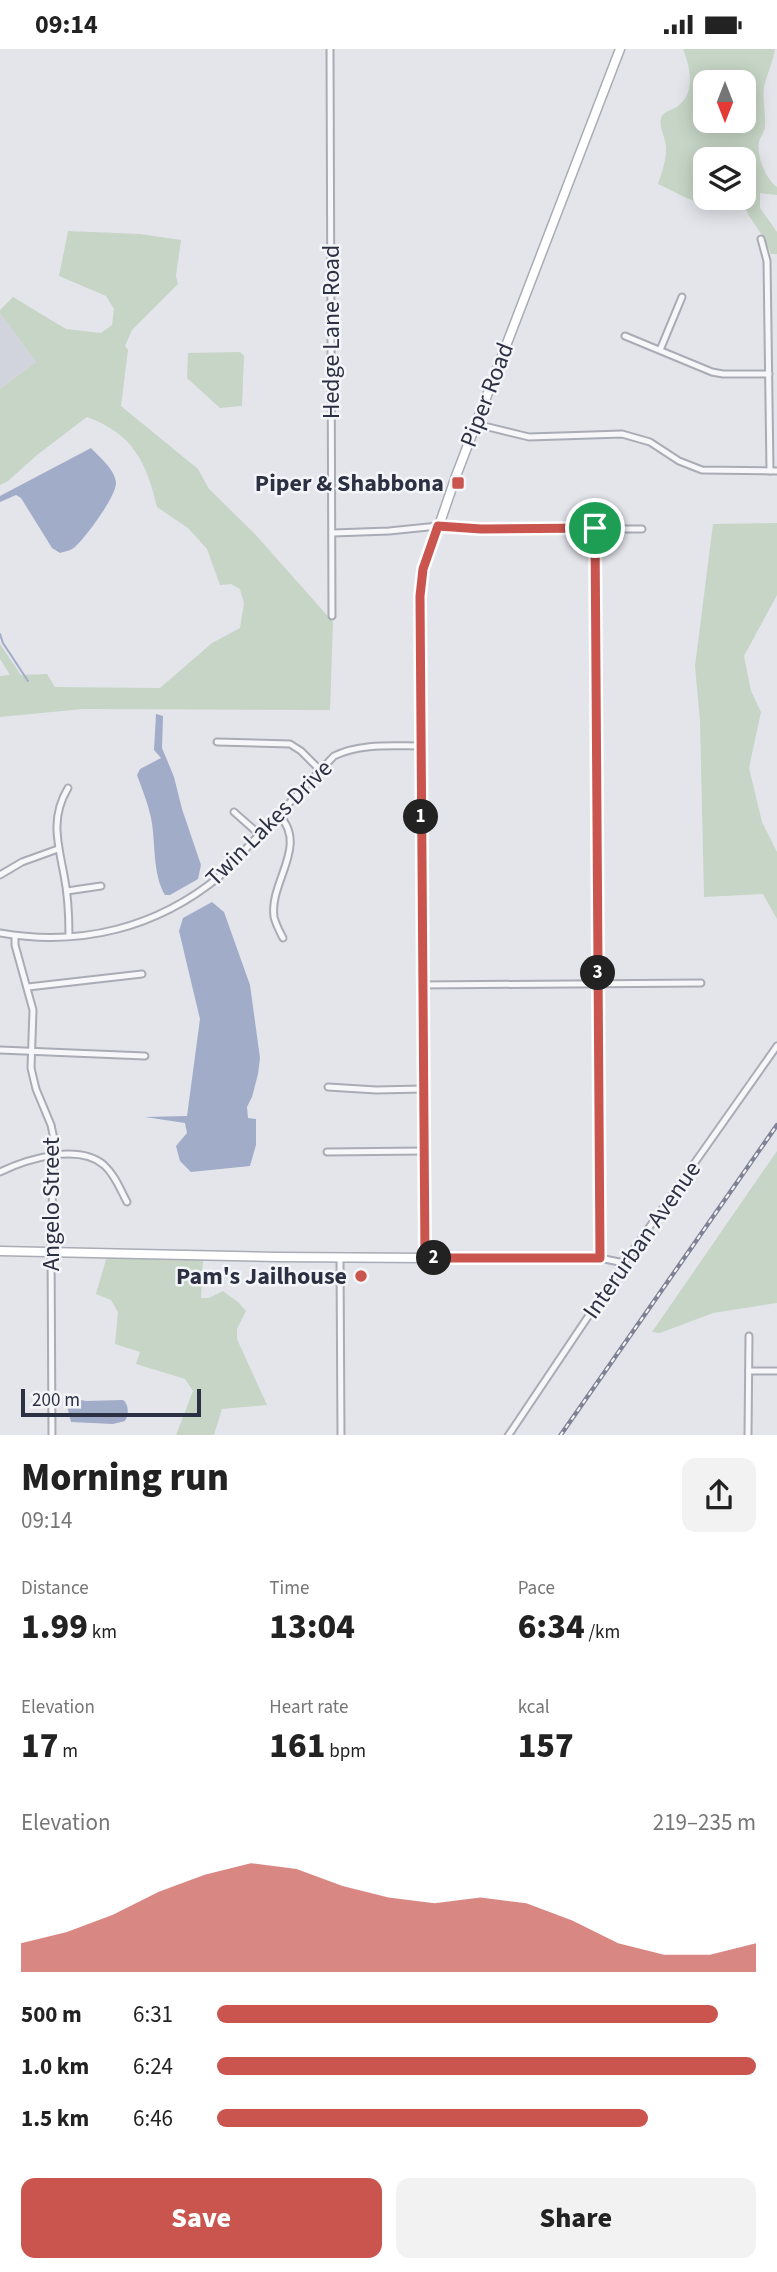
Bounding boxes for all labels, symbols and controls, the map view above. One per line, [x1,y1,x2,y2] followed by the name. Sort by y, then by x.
[35,6,98,43] text: 09:14
[693,70,756,133] north arrow
[693,70,756,210] map controls
[693,147,756,210] button: layers
[314,245,349,419] street label: Hedge Lane Road
[451,338,523,452] street label: Piper Road
[255,466,444,501] place label: Piper & Shabbona
[450,475,466,491] marker: Piper & Shabbona
[565,498,625,558] pin
[576,509,614,547] icon: arrive
[198,752,340,894] street label: Twin Lakes Drive
[404,799,438,835] pin: 1
[415,803,426,830] text: 1
[580,955,616,991] pin: 3
[592,959,603,986] text: 3
[34,1137,69,1271] street label: Angelo Street
[574,1154,710,1326] street label: Interurban Avenue
[416,1241,452,1275] pin: 2
[428,1244,439,1271] text: 2
[176,1259,347,1294] place label: Pam's Jailhouse
[353,1268,369,1284] marker: Pam's Jailhouse
[21,1387,201,1418] scale bar
[32,1387,80,1414] text: 200 m
[21,1451,229,1505] text: Morning run
[682,1458,756,1532] button: share
[21,1504,72,1537] text: 09:14
[21,1575,89,1602] text: Distance
[269,1575,309,1602] text: Time
[518,1575,555,1602] text: Pace
[21,1602,88,1652] text: 1.99
[269,1602,355,1652] text: 13:04
[518,1602,585,1652] text: 6:34
[88,1619,117,1646] text: km
[585,1619,620,1646] text: /km
[21,1694,95,1721] text: Elevation
[269,1694,348,1721] text: Heart rate
[518,1694,550,1721] text: kcal
[21,1721,58,1771] text: 17
[269,1721,325,1771] text: 161
[518,1721,574,1771] text: 157
[58,1738,78,1765] text: m
[325,1738,366,1765] text: bpm
[21,1806,111,1839] text: Elevation
[653,1806,756,1839] text: 219–235 m
[21,1998,82,2031] text: 500 m
[133,1998,173,2031] text: 6:31
[21,2050,89,2083] text: 1.0 km
[133,2050,173,2083] text: 6:24
[21,2102,89,2135] text: 1.5 km
[133,2102,173,2135] text: 6:46
[21,2178,382,2258] button: Save
[396,2178,756,2258] button: Share

